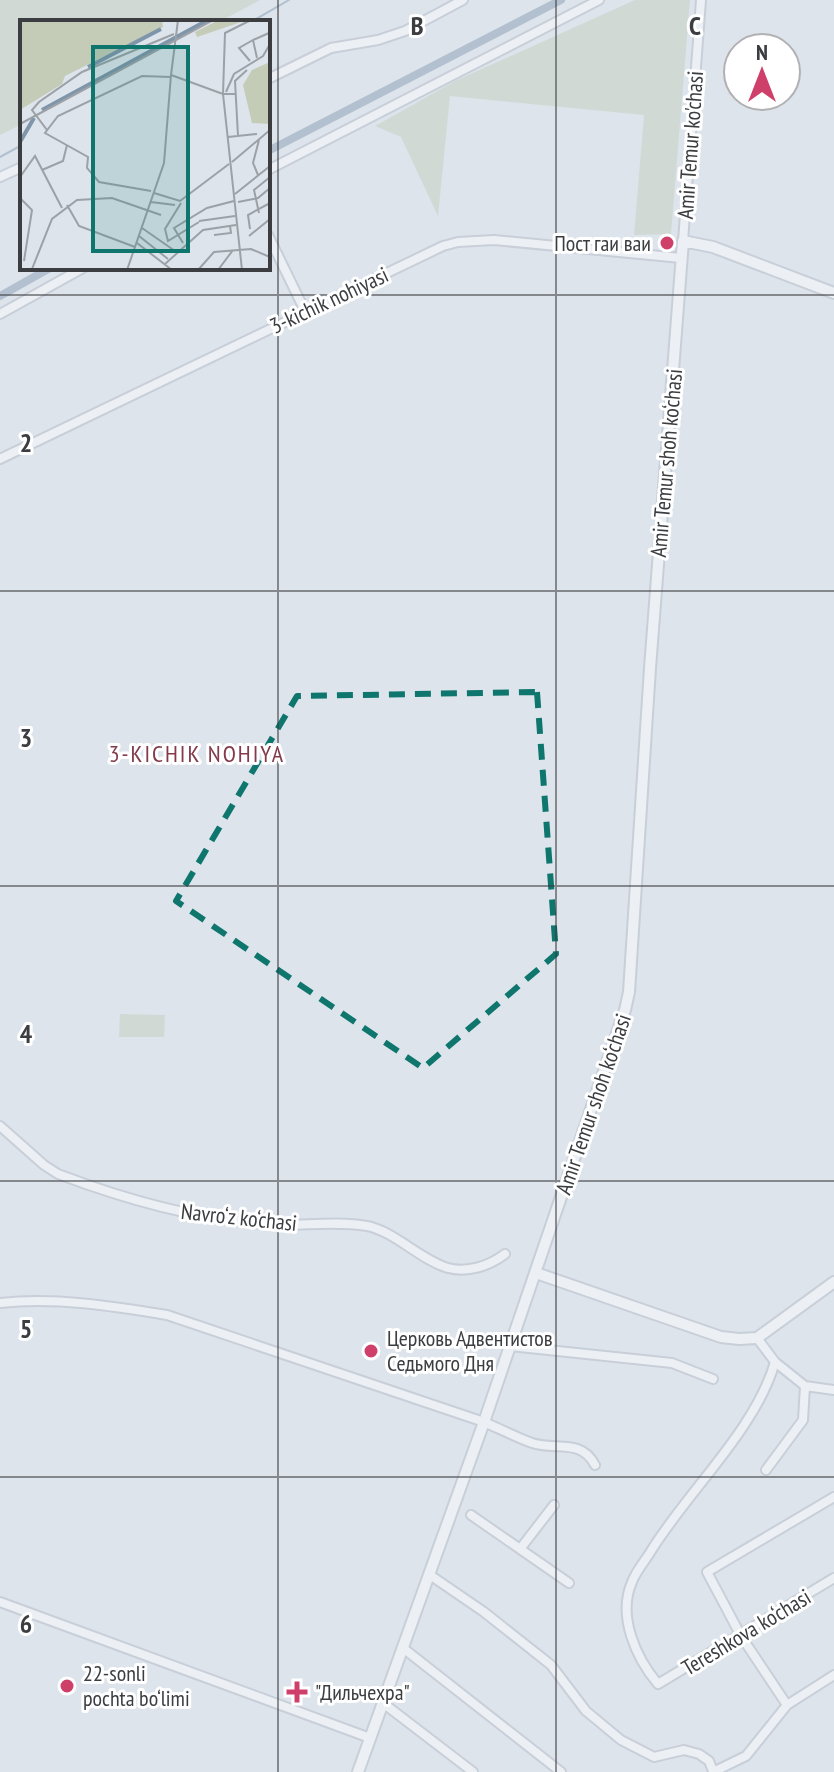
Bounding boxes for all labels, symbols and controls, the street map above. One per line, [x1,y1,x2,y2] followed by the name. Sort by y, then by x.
[411,9,424,42] text: B
[689,9,701,42] text: C
[20,20,270,270] inset map
[722,32,802,112] north arrow
[756,38,768,66] text: N
[671,70,709,220] street label: Amir Temur ko'chasi
[554,229,651,257] place label: Пост гаи ваи
[658,234,676,252] marker: Пост гаи ваи
[265,260,393,340] street label: 3-kichik nohiyasi
[644,368,688,558] street label: Amir Temur shoh ko‘chasi
[20,426,32,459] text: 2
[20,721,32,754] text: 3
[109,738,285,769] district label: 3-KICHIK NOHIYA
[549,1010,637,1198] street label: Amir Temur shoh ko‘chasi
[20,1017,33,1050] text: 4
[180,1197,298,1237] street label: Navro‘z ko‘chasi
[20,1312,32,1345] text: 5
[387,1324,553,1377] place label: Церковь Адвентистов Седьмого Дня
[362,1342,380,1360] marker: Церковь Адвентистов Седьмого Дня
[676,1583,816,1681] street label: Tereshkova ko‘chasi
[20,1607,32,1640] text: 6
[83,1659,190,1712] place label: 22-sonli pochta bo‘limi
[58,1677,76,1695] marker: 22-sonli pochta bo‘limi
[315,1678,410,1706] place label: "Дильчехра"
[286,1681,308,1703] marker: "Дильчехра"

